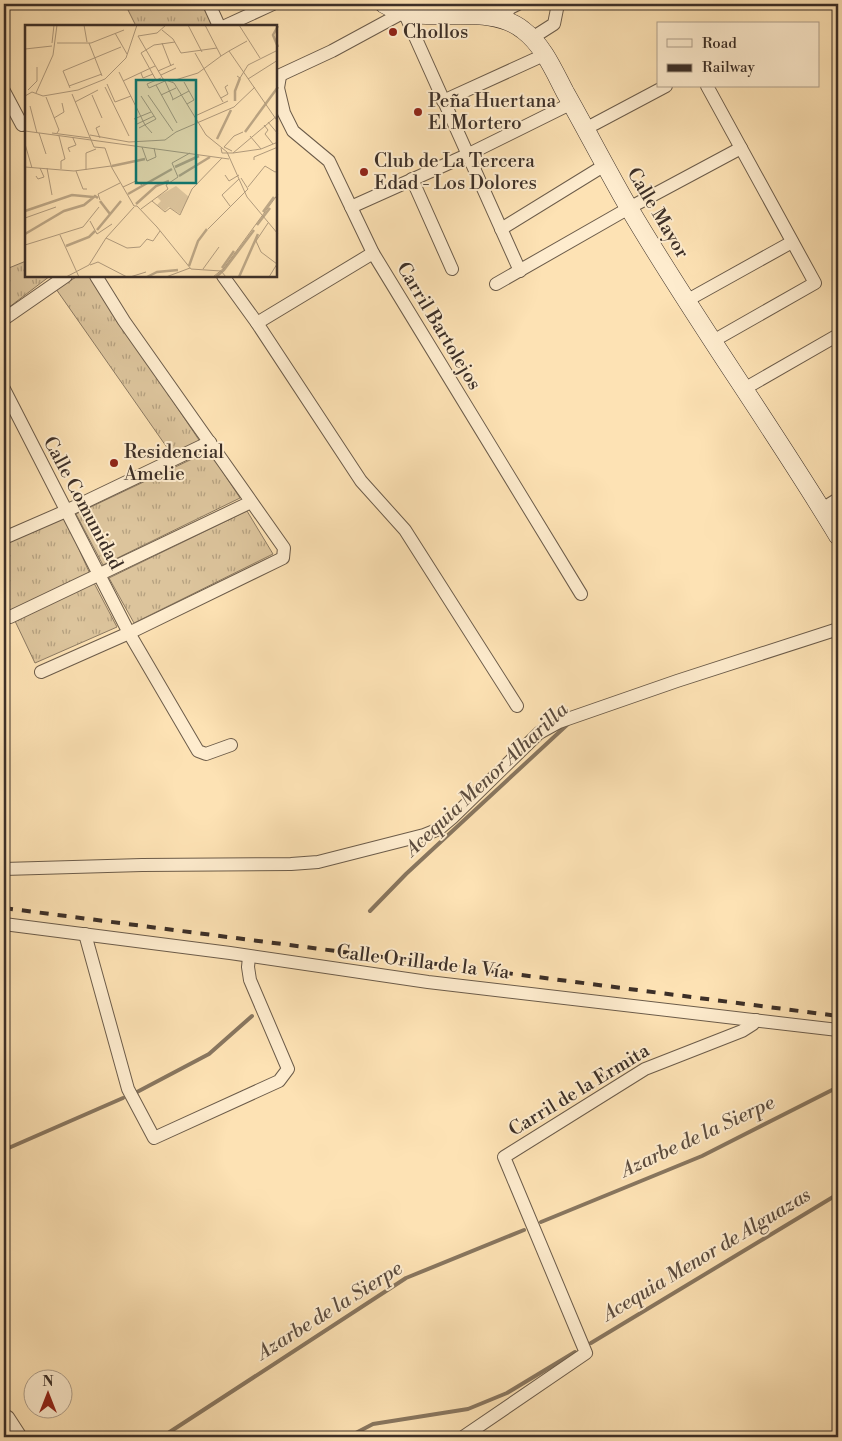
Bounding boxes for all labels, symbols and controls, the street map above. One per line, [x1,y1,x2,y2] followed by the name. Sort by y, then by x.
[403,20,468,44] place label: Chollos
[657,22,820,88] legend
[25,25,278,278] inset map
[387,26,399,38] marker: Chollos
[702,34,737,53] text: Road
[702,58,756,77] text: Railway
[428,89,557,135] place label: Peña Huertana El Mortero
[412,106,424,118] marker: Peña Huertana El Mortero
[374,149,537,195] place label: Club de La Tercera Edad - Los Dolores
[622,163,694,263] street label: Calle Mayor
[358,166,370,178] marker: Club de La Tercera Edad - Los Dolores
[391,258,487,394] street label: Carril Bartolejos
[38,432,128,574] street label: Calle Comunidad
[123,440,224,486] place label: Residencial Amelie
[108,457,120,469] marker: Residencial Amelie
[399,697,575,864] water label: Acequia Menor Alharilla
[335,940,511,985] street label: Calle Orilla de la Vía
[504,1038,654,1142] street label: Carril de la Ermita
[615,1090,780,1184] water label: Azarbe de la Sierpe
[597,1183,816,1328] water label: Acequia Menor de Alguazas
[251,1256,408,1367] water label: Azarbe de la Sierpe
[22,1368,72,1418] north arrow
[42,1373,54,1391] text: N

